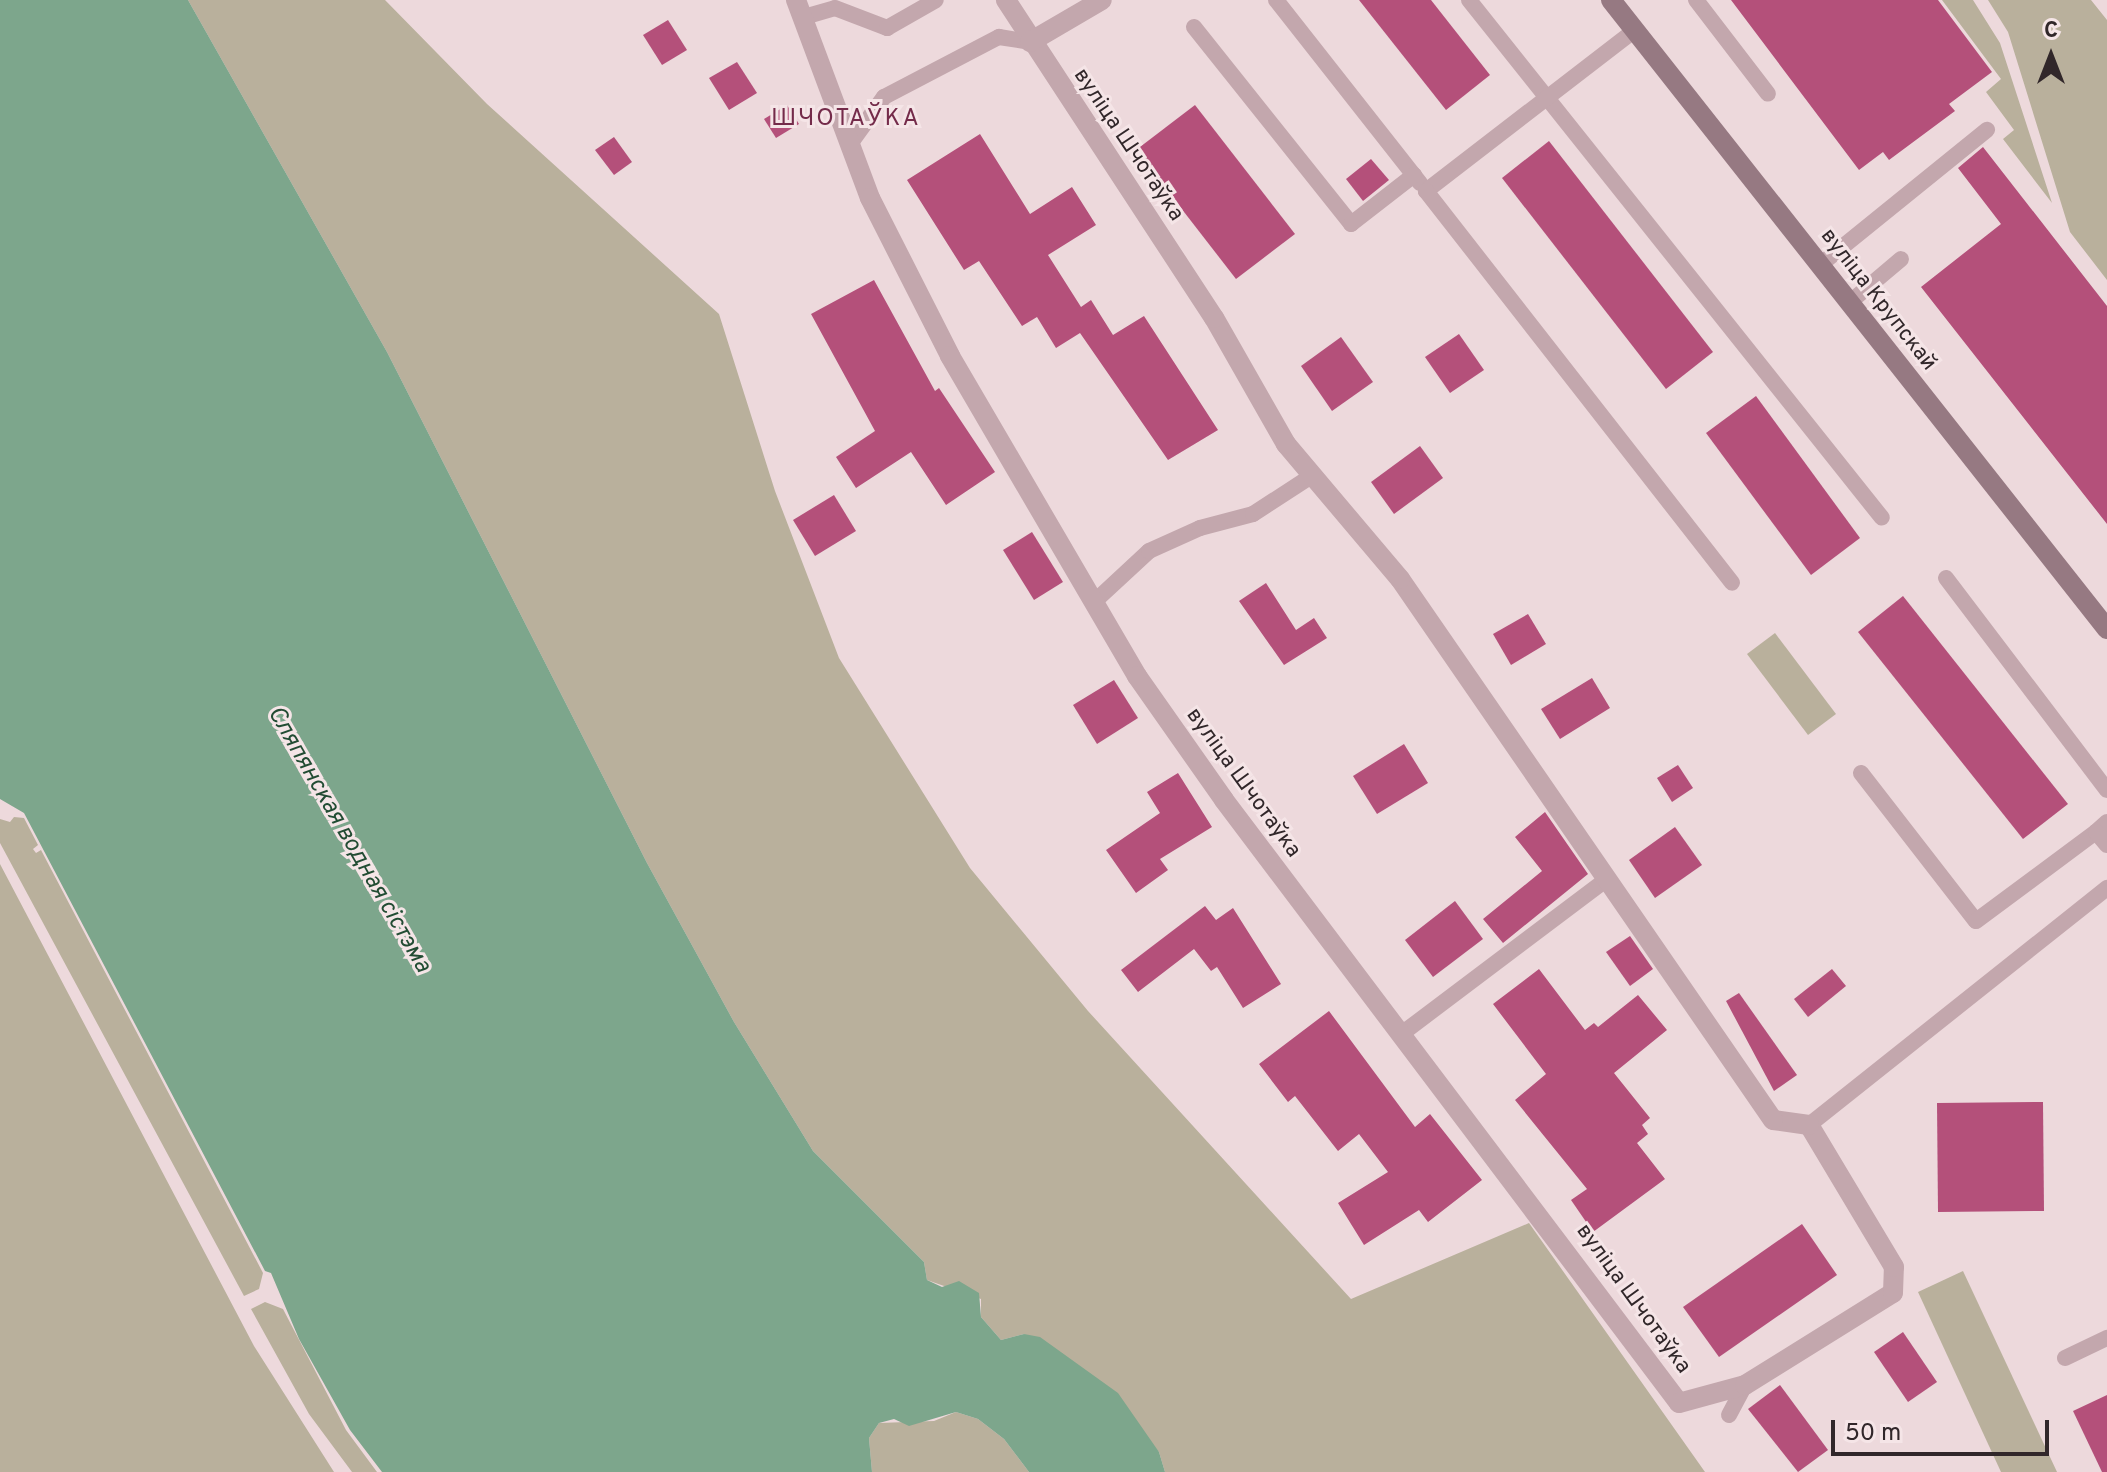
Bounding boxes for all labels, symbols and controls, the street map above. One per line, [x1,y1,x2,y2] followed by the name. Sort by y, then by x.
[2011,16,2091,96] north arrow
[2044,18,2058,45] text: С
[1067,64,1189,226] street label: вуліца Шчотаўка
[771,106,921,134] district label: ШЧОТАЎКА
[1814,224,1942,376] street label: вуліца Крупскай
[260,702,436,978] water label: Сляпянская водная сістэма
[1180,703,1306,863] street label: вуліца Шчотаўка
[1570,1219,1696,1379] street label: вуліца Шчотаўка
[1835,1404,2053,1454] scale bar
[1845,1419,1901,1449] text: 50 m

